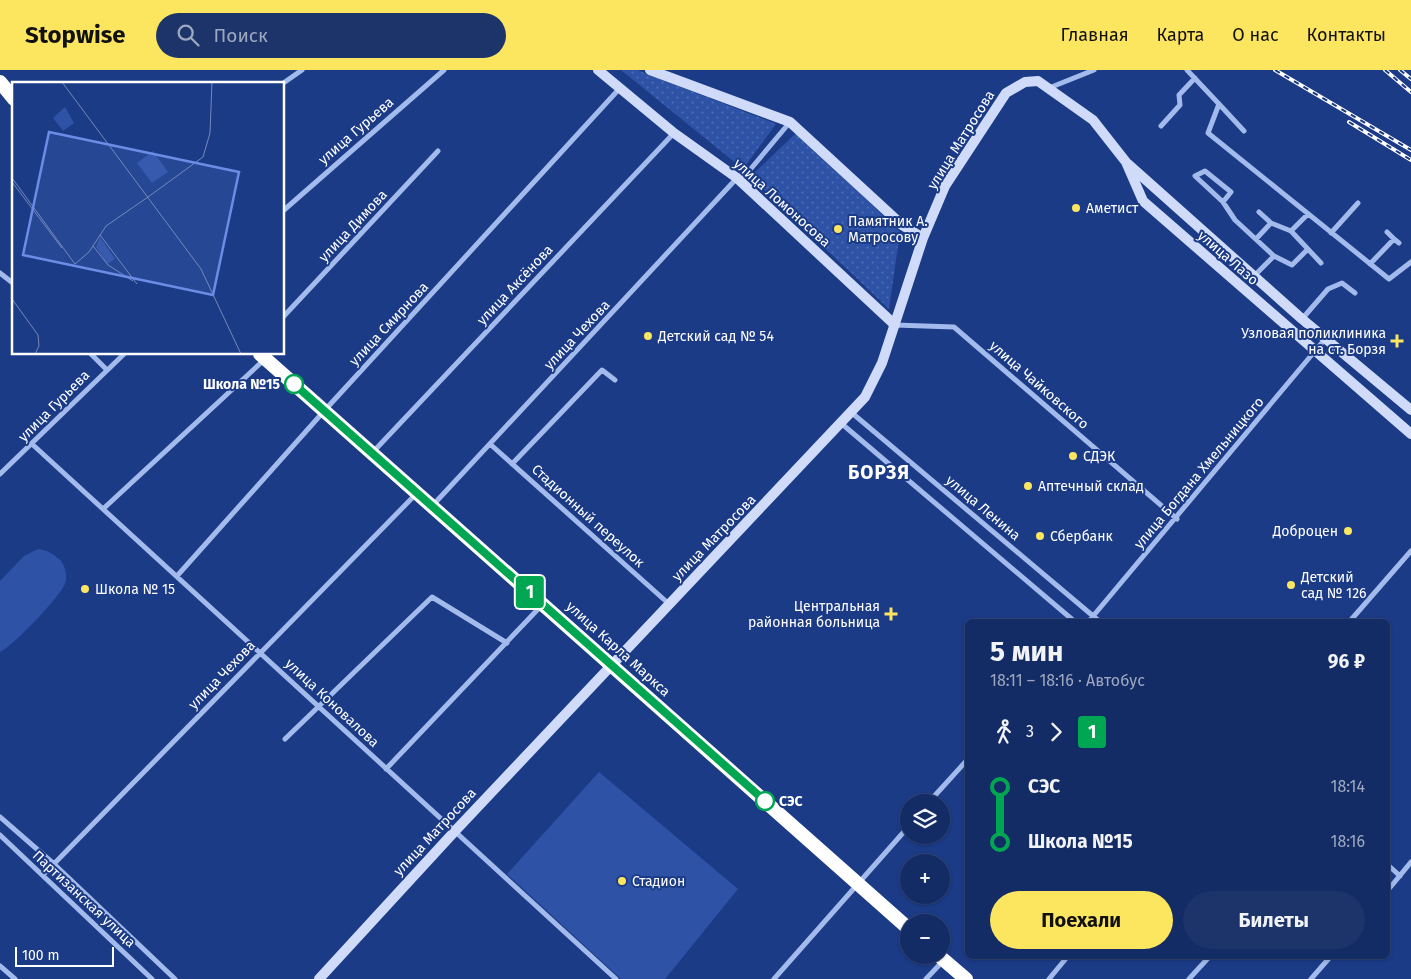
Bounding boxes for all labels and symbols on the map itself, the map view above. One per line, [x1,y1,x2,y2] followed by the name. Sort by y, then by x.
[12,82,285,355] inset map
[924,87,998,193] street label: улица Матросова
[315,94,397,168] street label: улица Гурьева
[730,155,834,251] street label: улица Ломоносова
[315,186,391,266] street label: улица Димова
[1086,200,1139,217] place label: Аметист
[1070,202,1082,214] marker: Аметист
[848,213,928,246] place label: Памятник А. Матросову
[832,223,844,235] marker: Памятник А. Матросову
[1194,227,1262,289] street label: улица Лазо
[473,241,557,329] street label: улица Аксёнова
[346,279,432,369] street label: улица Смирнова
[540,297,614,373] street label: улица Чехова
[1241,325,1386,358] place label: Узловая поликлиника на ст. Борзя
[657,328,774,345] place label: Детский сад № 54
[642,330,654,342] marker: Детский сад № 54
[1390,334,1404,348] marker: Узловая поликлиника на ст. Борзя
[986,337,1092,433] street label: улица Чайковского
[15,367,93,445] street label: улица Гурьева
[284,374,304,394] marker: Школа №15
[203,376,280,393] place label: Школа №15
[1130,394,1268,552] street label: улица Богдана Хмельницкого
[1083,448,1116,465] place label: СДЭК
[1067,450,1079,462] marker: СДЭК
[528,461,648,572] street label: Стадионный переулок
[848,461,910,484] district label: БОРЗЯ
[942,472,1024,544] street label: улица Ленина
[1038,478,1144,495] place label: Аптечный склад
[1022,480,1034,492] marker: Аптечный склад
[668,491,760,585] street label: улица Матросова
[1272,523,1338,540] place label: Доброцен
[1342,525,1354,537] marker: Доброцен
[1050,528,1114,545] place label: Сбербанк
[1034,530,1046,542] marker: Сбербанк
[1300,569,1367,602] place label: Детский сад № 126
[514,576,546,608] line badge: 1
[1285,579,1297,591] marker: Детский сад № 126
[95,581,175,598] place label: Школа № 15
[79,583,91,595] marker: Школа № 15
[562,598,674,700] street label: улица Карла Маркса
[748,598,880,631] place label: Центральная районная больница
[884,607,898,621] marker: Центральная районная больница
[185,637,259,713] street label: улица Чехова
[281,655,383,751] street label: улица Коновалова
[390,785,480,879] street label: улица Матросова
[755,791,775,811] marker: СЭС
[779,793,803,810] place label: СЭС
[29,847,139,951] street label: Партизанская улица
[632,873,685,890] place label: Стадион
[616,875,628,887] marker: Стадион
[15,944,114,967] scale bar

